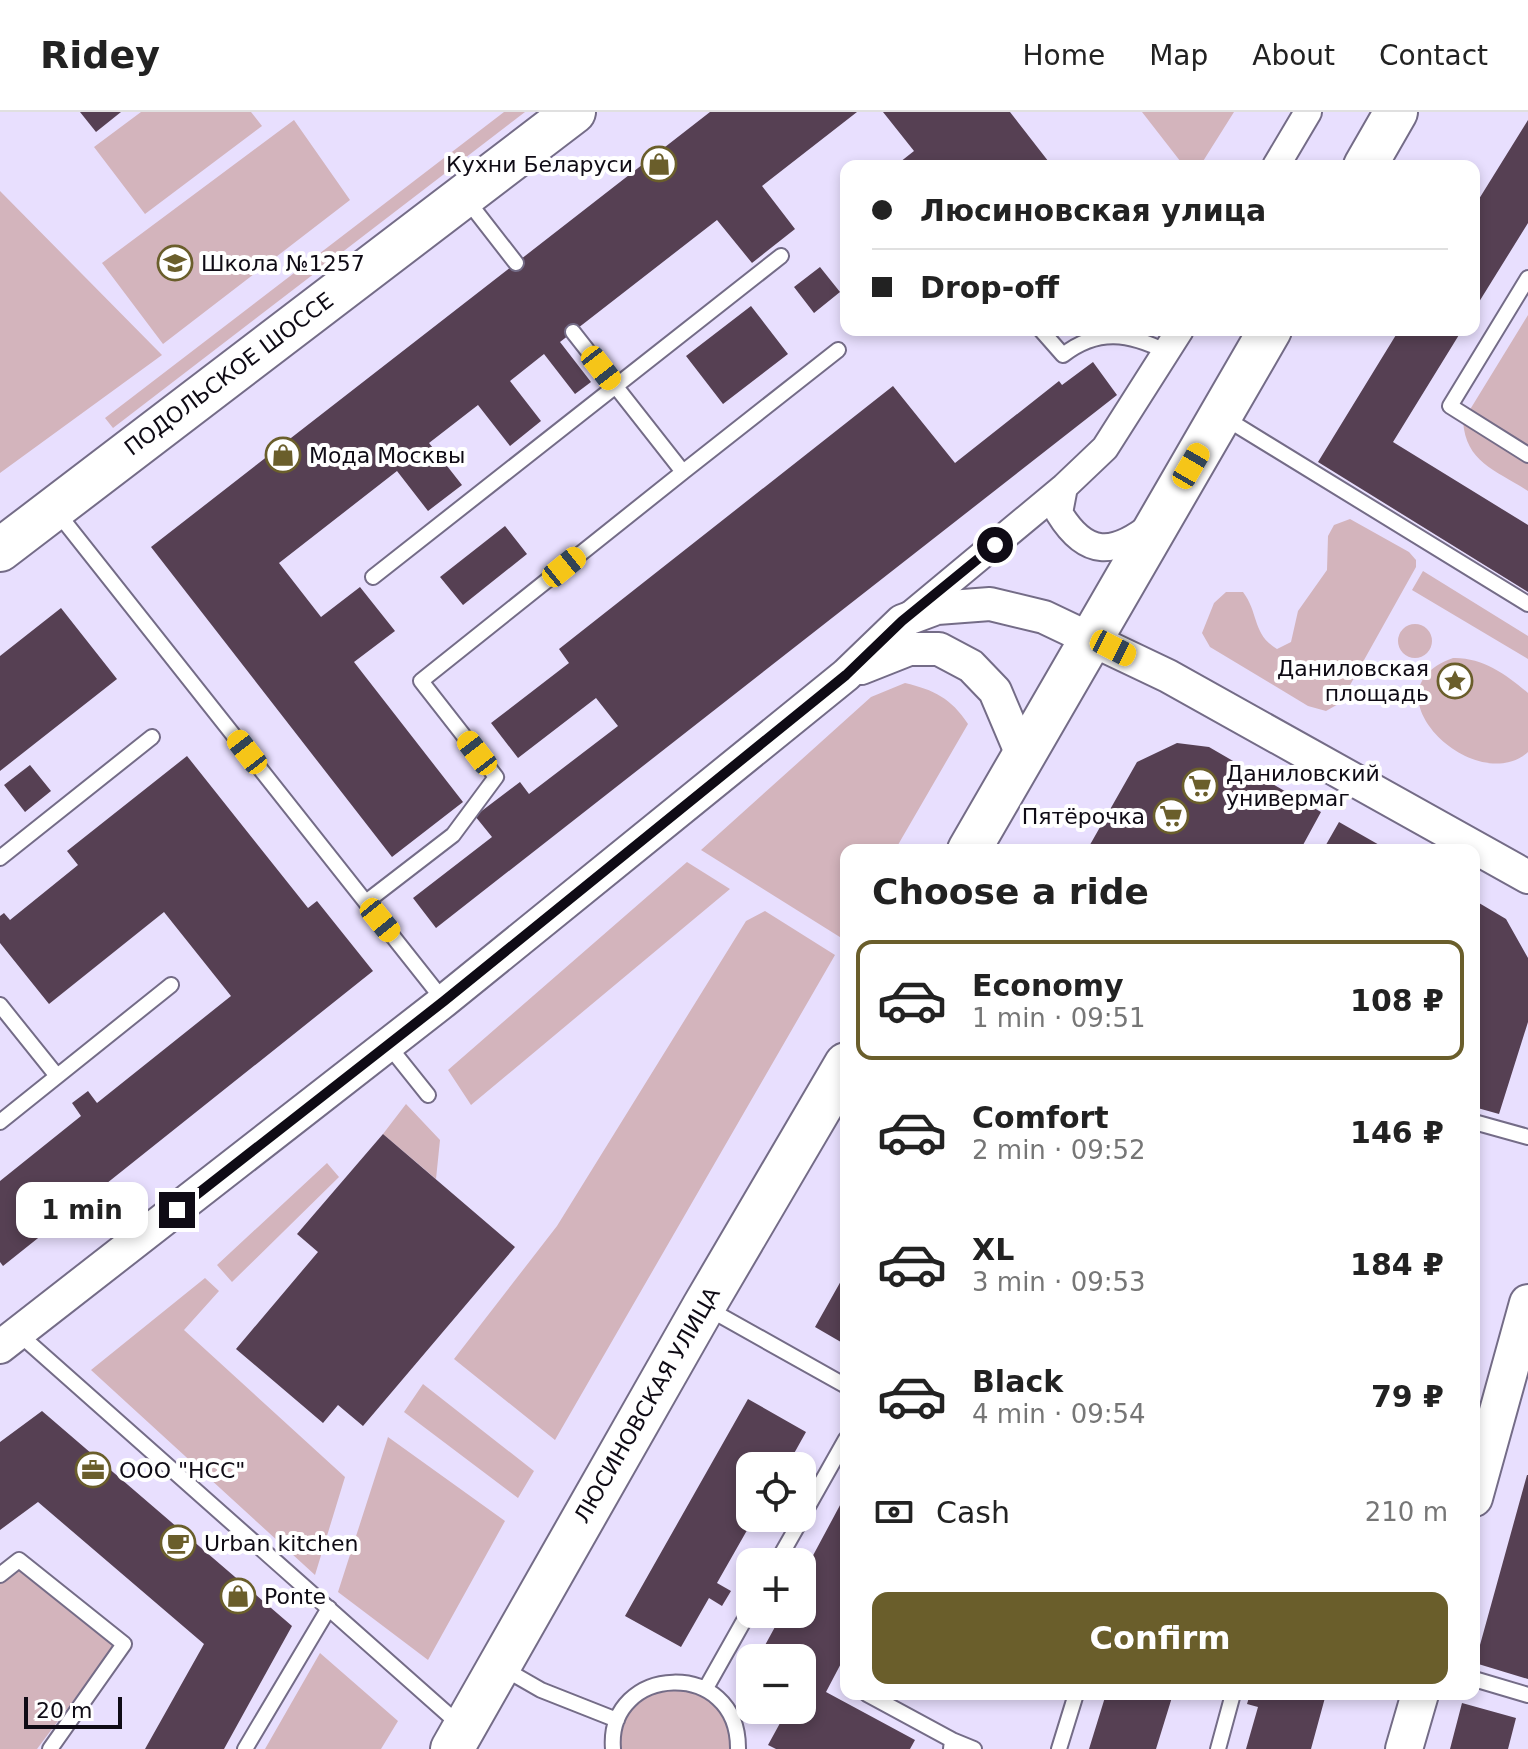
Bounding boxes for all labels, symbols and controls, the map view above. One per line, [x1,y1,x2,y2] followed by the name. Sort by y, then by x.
[40,33,160,77] text: Ridey
[1022,39,1105,72] text: Home
[1149,39,1208,72] text: Map
[1252,39,1335,72] text: About
[1379,39,1488,72] text: Contact
[640,145,678,183] shop icon: Кухни Беларуси
[446,152,633,177] place label: Кухни Беларуси
[920,193,1266,228] text: Люсиновская улица
[156,244,194,282] school or university icon: Школа №1257
[201,251,365,276] place label: Школа №1257
[920,270,1059,305] text: Drop-off
[120,287,338,461] street label: ПОДОЛЬСКОЕ ШОССЕ
[577,342,625,394] car
[264,436,302,474] shop icon: Мода Москвы
[1169,439,1213,493] car
[309,443,465,468] place label: Мода Москвы
[977,527,1013,563] route start
[538,543,590,591] car
[1086,626,1140,670] car
[1277,656,1429,706] place label: Даниловская площадь
[1436,662,1474,700] place icon: Даниловская площадь
[223,726,271,778] car
[453,727,501,779] car
[1226,761,1380,811] place label: Даниловский универмаг
[1181,767,1219,805] supermarket icon: Даниловский универмаг
[1152,797,1190,835] supermarket icon: Пятёрочка
[1022,804,1145,829] place label: Пятёрочка
[872,871,1149,912] text: Choose a ride
[356,894,404,946] car
[876,964,948,1036] icon: car
[972,968,1124,1003] text: Economy
[1350,983,1444,1018] text: 108 ₽
[972,1003,1146,1033] text: 1 min · 09:51
[876,1096,948,1168] icon: car
[972,1100,1109,1135] text: Comfort
[1350,1115,1444,1150] text: 146 ₽
[972,1135,1146,1165] text: 2 min · 09:52
[17,1182,149,1238] callout: 1 min
[159,1192,195,1228] route end
[41,1195,123,1225] text: 1 min
[876,1228,948,1300] icon: car
[972,1232,1014,1267] text: XL
[1350,1247,1444,1282] text: 184 ₽
[972,1267,1146,1297] text: 3 min · 09:53
[569,1283,725,1527] street label: ЛЮСИНОВСКАЯ УЛИЦА
[876,1360,948,1432] icon: car
[972,1364,1063,1399] text: Black
[1371,1379,1444,1414] text: 79 ₽
[972,1399,1146,1429] text: 4 min · 09:54
[74,1451,112,1489] office icon: ООО "НСС"
[736,1452,816,1724] map controls
[736,1452,816,1532] button: locate
[119,1458,245,1483] place label: ООО "НСС"
[872,1490,916,1534] icon: cash
[936,1495,1010,1530] text: Cash
[1365,1497,1448,1527] text: 210 m
[159,1524,197,1562] cafe icon: Urban kitchen
[204,1531,359,1556] place label: Urban kitchen
[736,1548,816,1628] button: +
[219,1577,257,1615] shop icon: Ponte
[264,1584,326,1609] place label: Ponte
[872,1592,1448,1684] button: Confirm
[736,1644,816,1724] button: −
[24,1693,122,1729] scale bar
[36,1698,92,1723] text: 20 m

